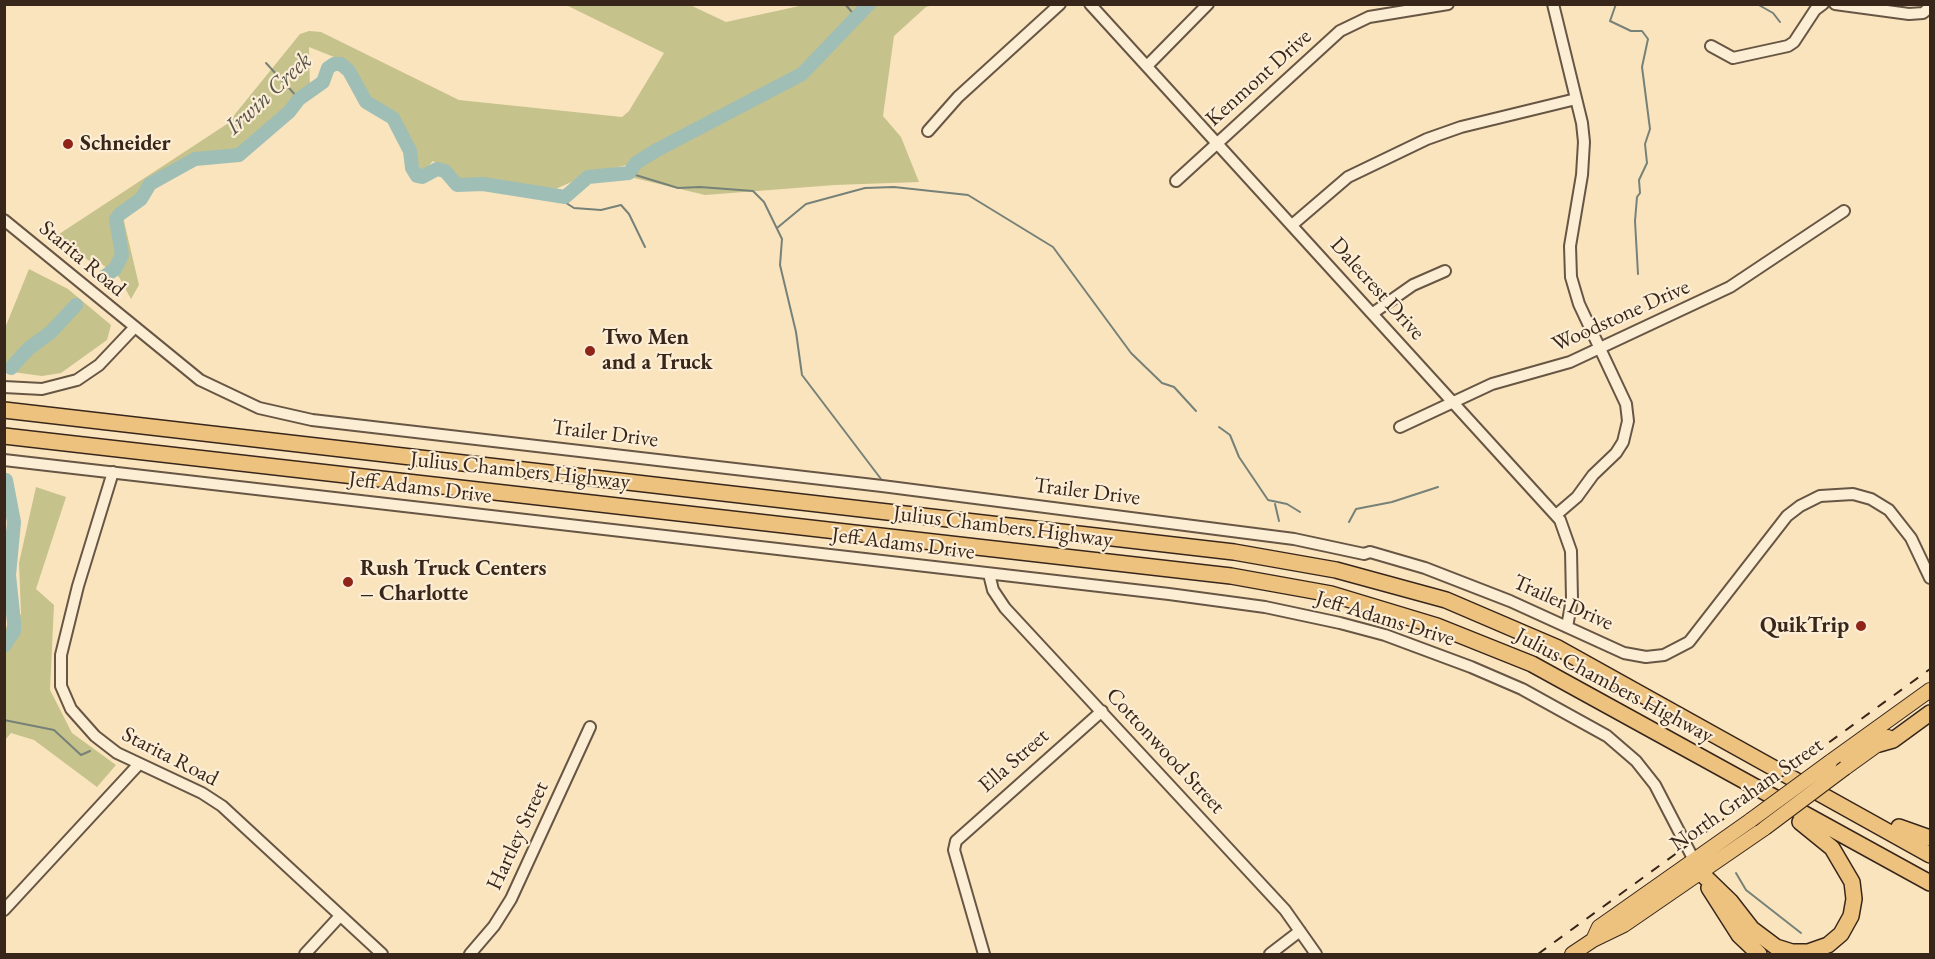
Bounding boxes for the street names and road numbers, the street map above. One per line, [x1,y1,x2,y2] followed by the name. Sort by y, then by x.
[1201,24,1317,132] street label: Kenmont Drive
[33,215,131,303] street label: Starita Road
[1324,232,1430,346] street label: Dalecrest Drive
[1548,274,1694,358] street label: Woodstone Drive
[550,414,660,454] street label: Trailer Drive
[409,446,631,496] street label: Julius Chambers Highway
[347,466,493,510] street label: Jeff Adams Drive
[1032,472,1142,512] street label: Trailer Drive
[892,500,1114,554] street label: Julius Chambers Highway
[830,522,976,566] street label: Jeff Adams Drive
[1509,569,1617,637] street label: Trailer Drive
[1312,585,1458,653] street label: Jeff Adams Drive
[1510,622,1718,750] street label: Julius Chambers Highway
[1100,683,1230,819] street label: Cottonwood Street
[117,721,223,793] street label: Starita Road
[973,723,1055,799] street label: Ella Street
[1666,732,1828,858] street label: North Graham Street
[481,777,555,895] street label: Hartley Street

